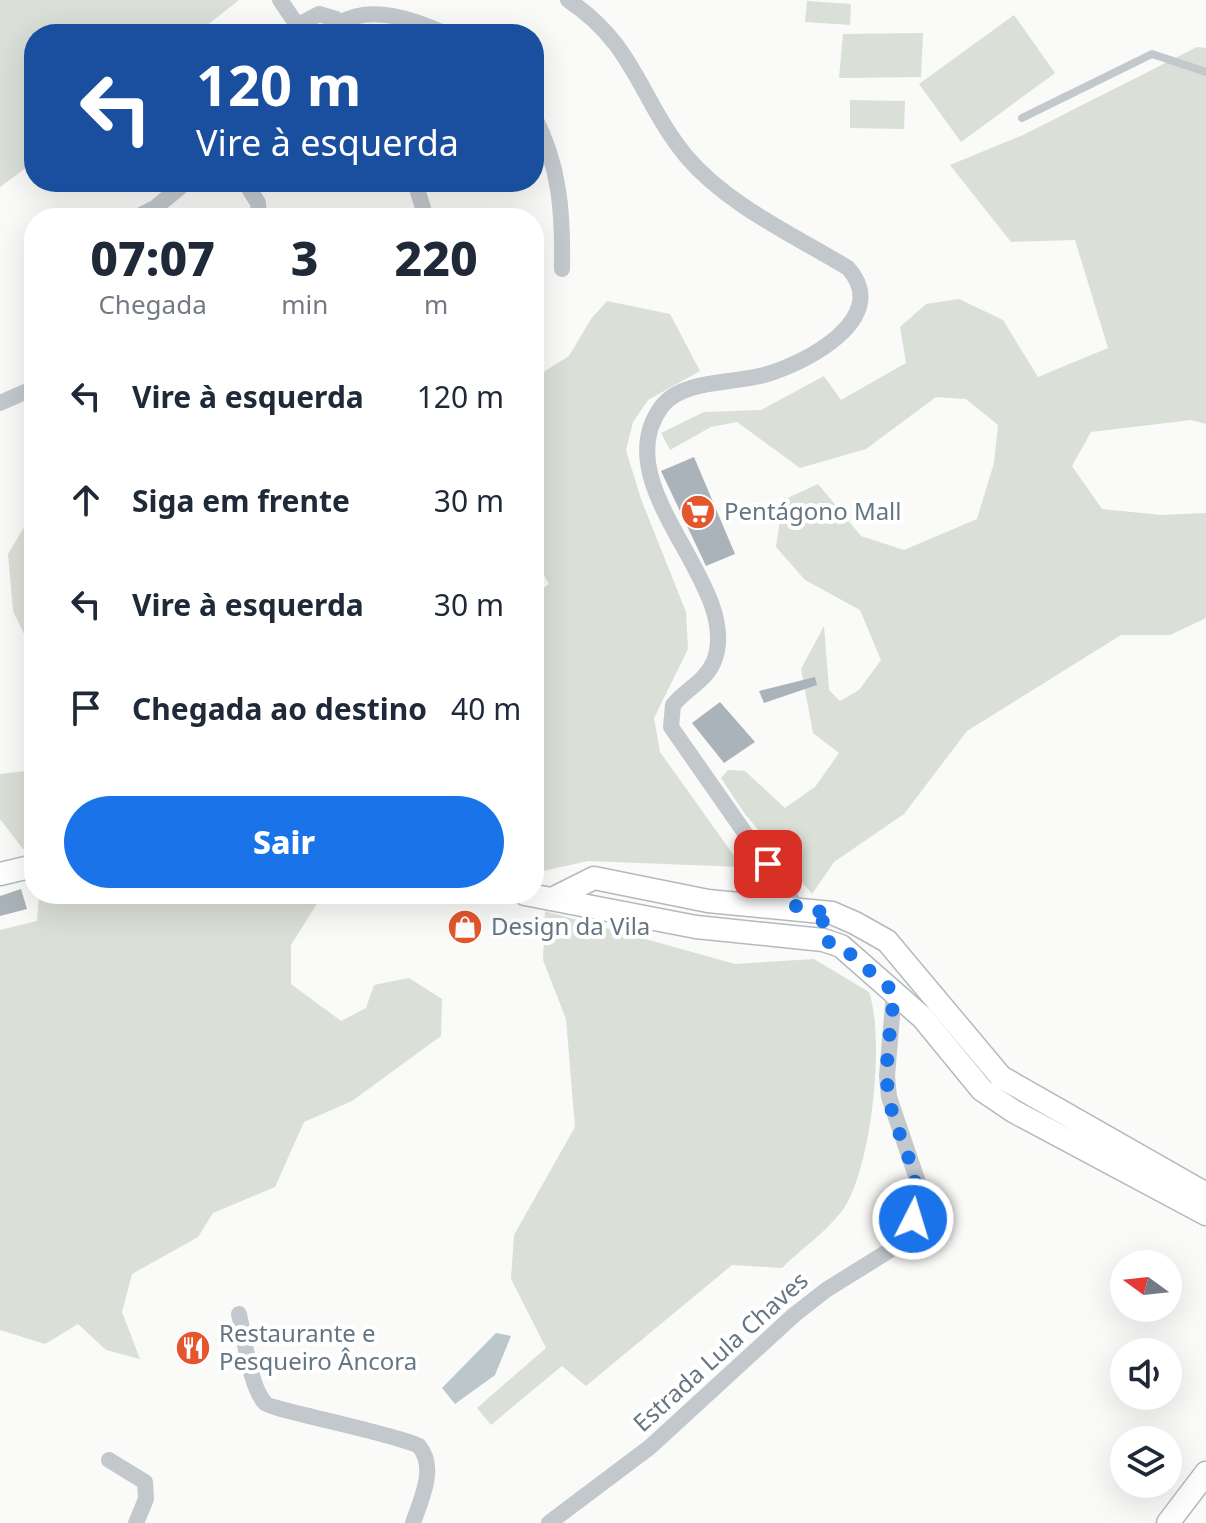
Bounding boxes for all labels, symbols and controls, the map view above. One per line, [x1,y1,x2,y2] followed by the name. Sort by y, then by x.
[196,46,361,122] text: 120 m
[64,56,168,160] icon: left
[196,118,459,167] text: Vire à esquerda
[90,225,215,290] text: 07:07
[291,225,319,290] text: 3
[395,225,478,290] text: 220
[98,286,207,322] text: Chegada
[281,286,328,322] text: min
[424,286,448,322] text: m
[64,374,108,418] icon: left
[132,376,364,417] text: Vire à esquerda
[417,376,504,417] text: 120 m
[64,478,108,522] icon: ahead
[132,480,350,521] text: Siga em frente
[434,480,504,521] text: 30 m
[679,493,717,531] supermarket icon: Pentágono Mall
[724,494,902,527] place label: Pentágono Mall
[64,582,108,626] icon: left
[132,584,364,625] text: Vire à esquerda
[434,584,504,625] text: 30 m
[64,686,108,730] icon: arrive
[132,688,427,729] text: Chegada ao destino
[451,688,521,729] text: 40 m
[64,796,504,888] button: Sair
[734,830,802,898] pin
[746,842,790,886] icon: arrive
[446,908,484,946] shop icon: Design da Vila
[491,909,650,942] place label: Design da Vila
[871,1177,955,1261] position arrow
[1110,1250,1182,1322] north arrow
[1110,1250,1182,1498] map controls
[625,1263,815,1438] street label: Estrada Lula Chaves
[219,1316,417,1377] place label: Restaurante e Pesqueiro Âncora
[174,1329,212,1367] restaurant icon: Restaurante e Pesqueiro Âncora
[1110,1338,1182,1410] button: sound
[1110,1426,1182,1498] button: layers

